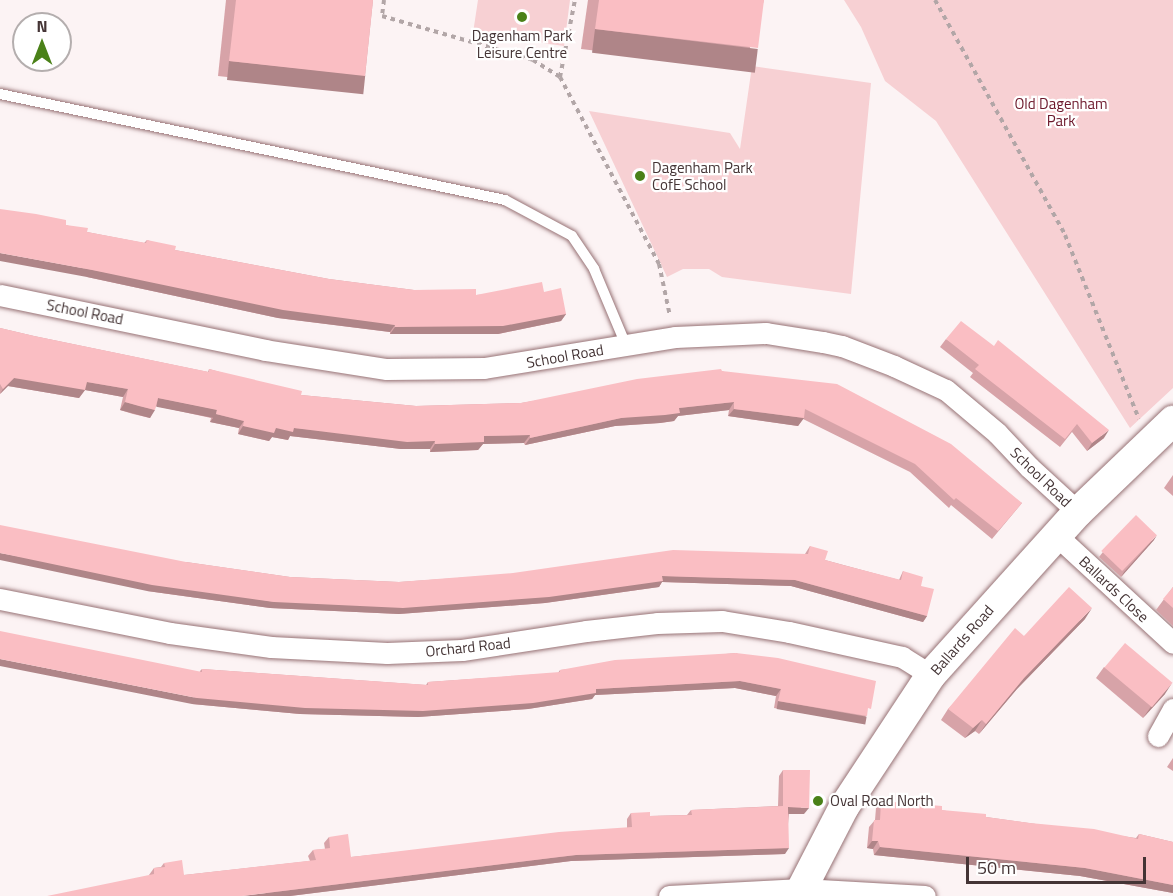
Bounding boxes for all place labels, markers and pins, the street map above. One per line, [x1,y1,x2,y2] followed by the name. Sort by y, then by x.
[515,10,529,24] marker: Dagenham Park Leisure Centre
[472,26,572,61] place label: Dagenham Park Leisure Centre
[652,158,753,193] place label: Dagenham Park CofE School
[633,169,647,183] marker: Dagenham Park CofE School
[830,792,934,810] place label: Oval Road North
[811,794,825,808] marker: Oval Road North

